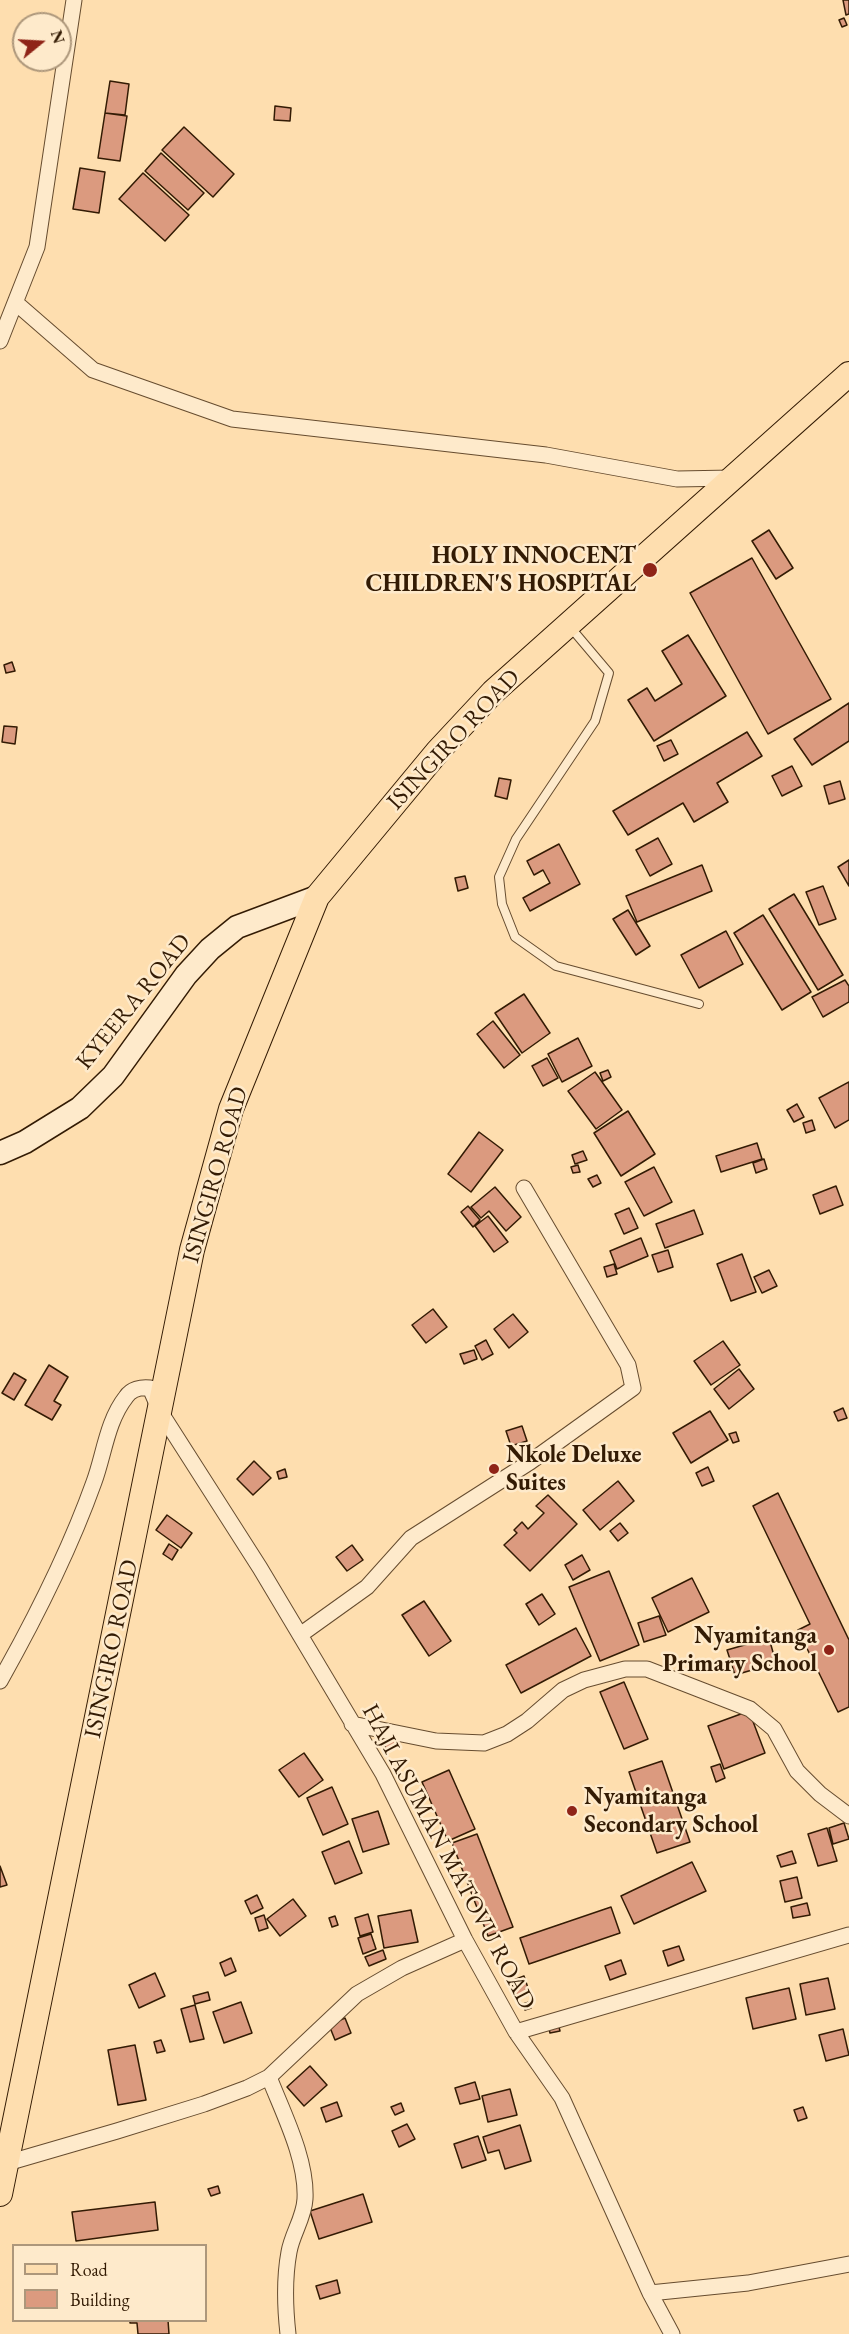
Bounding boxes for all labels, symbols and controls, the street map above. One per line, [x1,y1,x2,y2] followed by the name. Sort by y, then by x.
[12,12,72,72] north arrow
[46,27,70,46] text: N
[366,542,636,598] place label: HOLY INNOCENT CHILDREN'S HOSPITAL
[641,561,659,579] marker: HOLY INNOCENT CHILDREN'S HOSPITAL
[381,664,527,816] street label: ISINGIRO ROAD
[71,928,197,1076] street label: KYEERA ROAD
[177,1084,255,1266] street label: ISINGIRO ROAD
[506,1441,642,1497] place label: Nkole Deluxe Suites
[487,1462,501,1476] marker: Nkole Deluxe Suites
[79,1557,145,1741] street label: ISINGIRO ROAD
[663,1622,817,1678] place label: Nyamitanga Primary School
[822,1643,836,1657] marker: Nyamitanga Primary School
[355,1699,541,2015] street label: HAJI ASUMAN MATOVU ROAD
[584,1783,758,1839] place label: Nyamitanga Secondary School
[565,1804,579,1818] marker: Nyamitanga Secondary School
[12,2244,207,2322] legend
[70,2258,108,2281] text: Road
[70,2288,130,2311] text: Building

